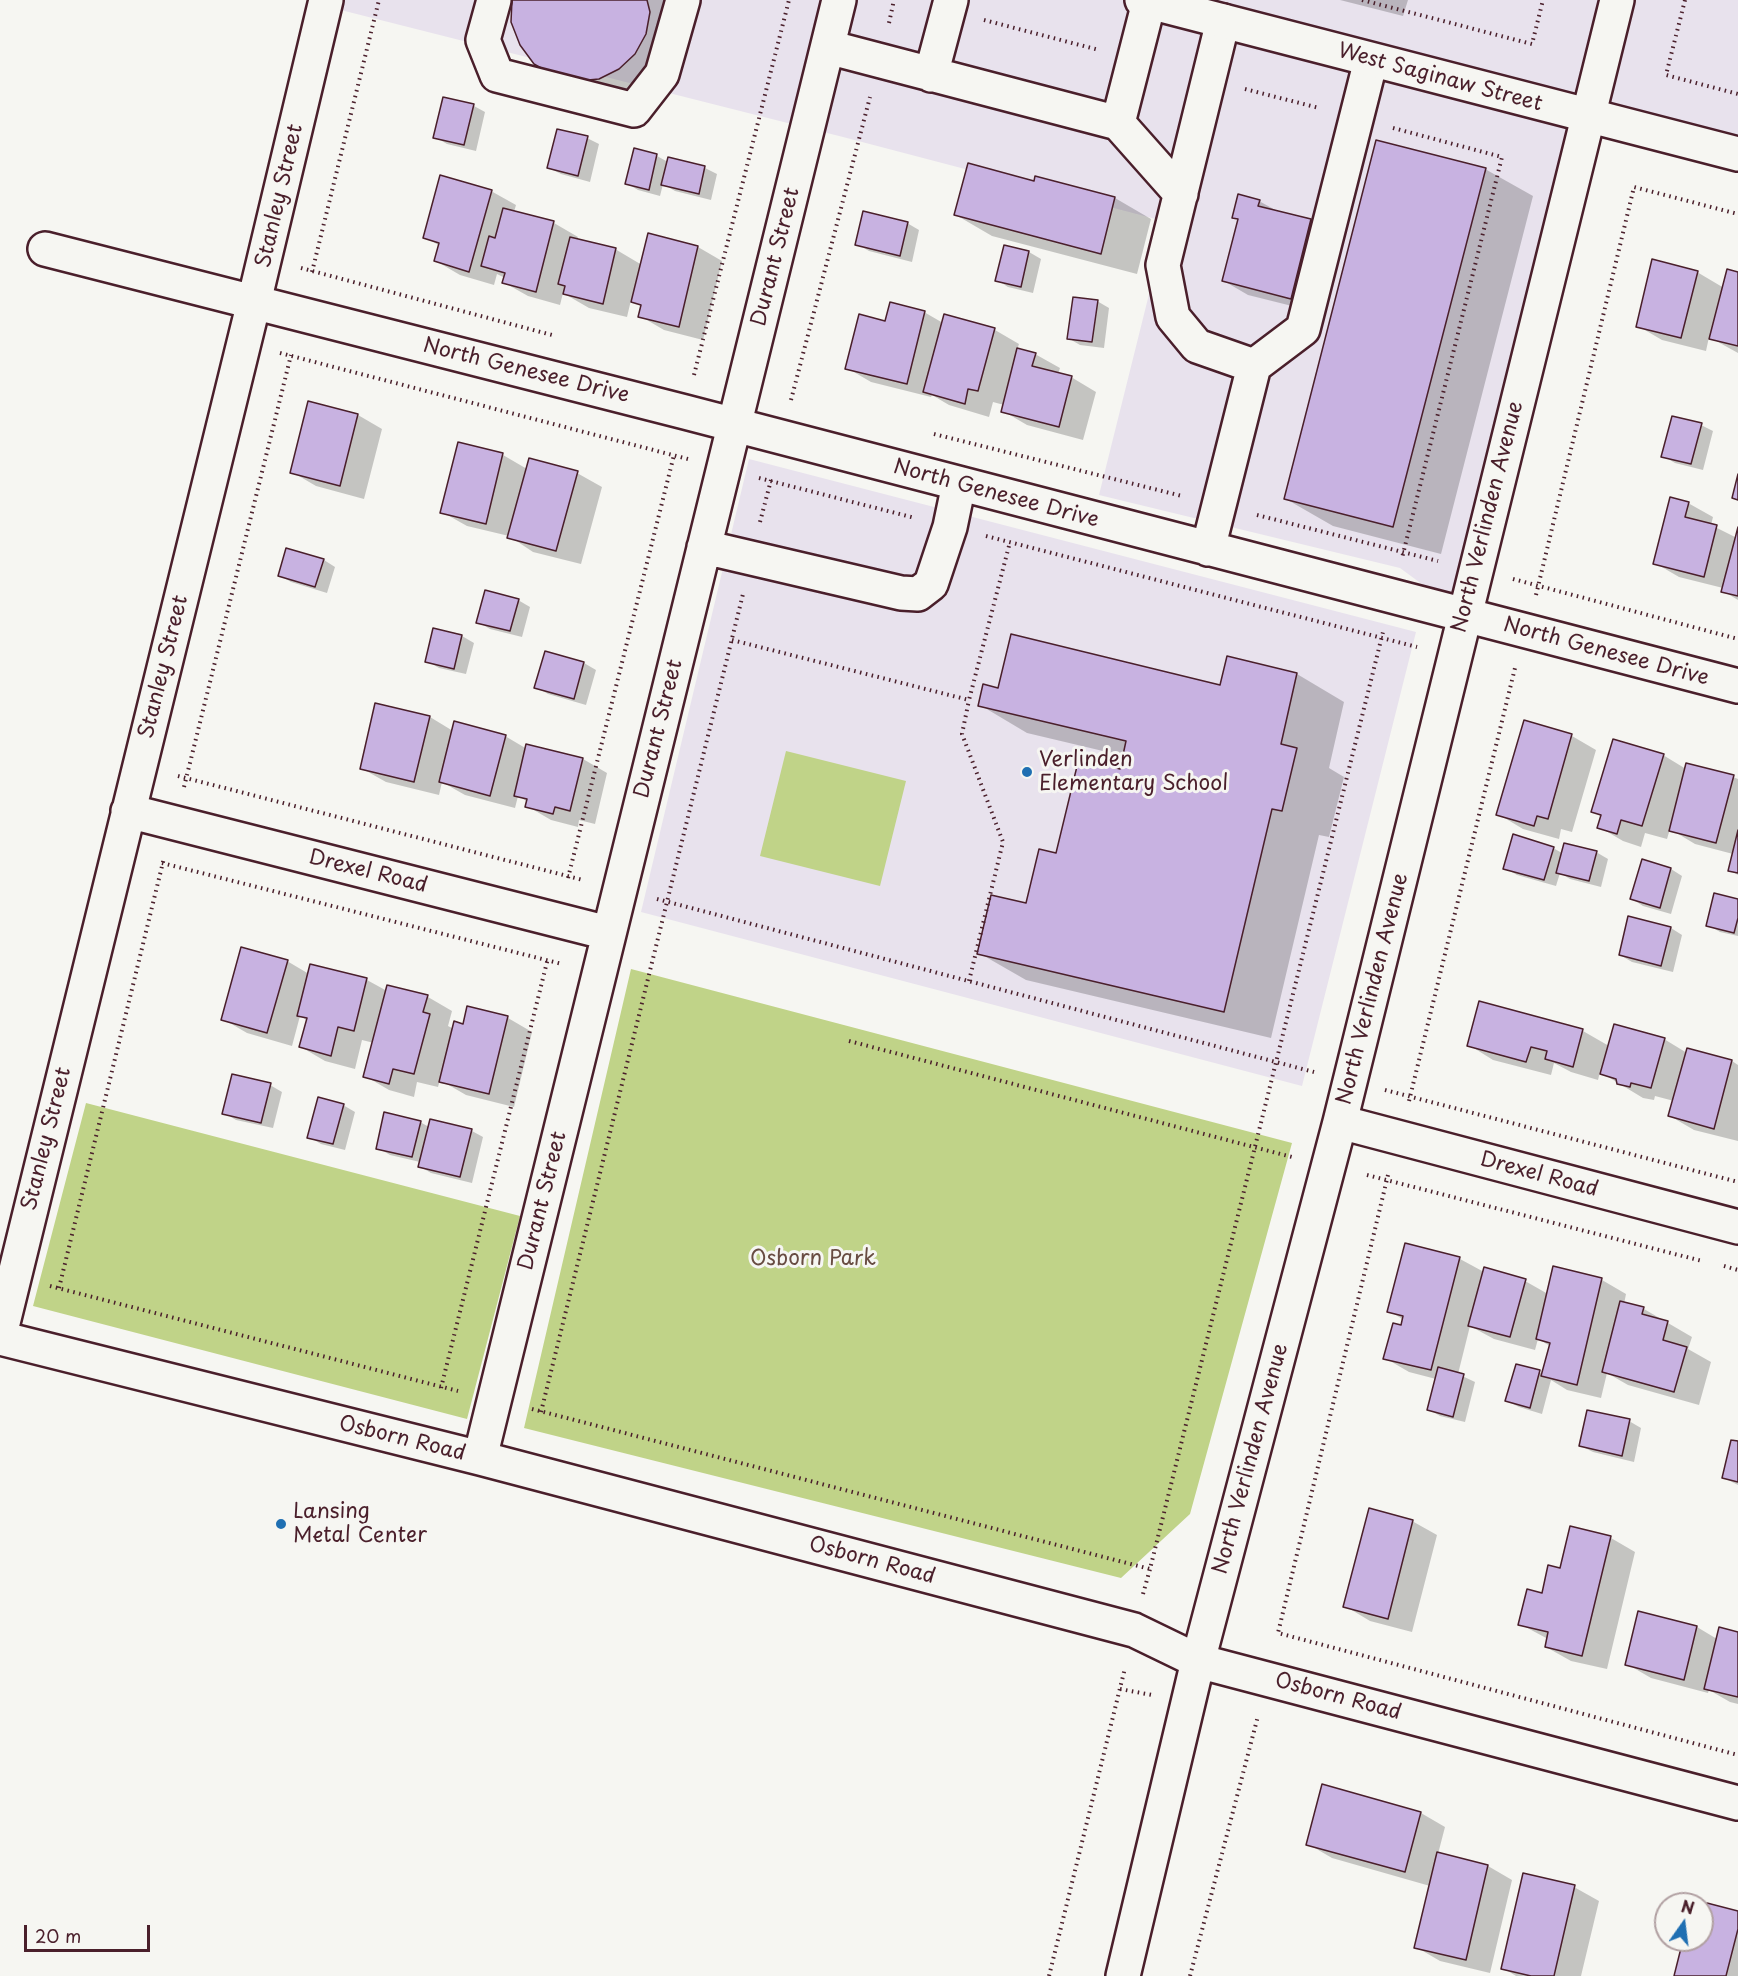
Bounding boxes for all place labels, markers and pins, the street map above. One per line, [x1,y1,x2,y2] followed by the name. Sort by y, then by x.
[1039,747,1228,797] place label: Verlinden Elementary School
[1020,765,1034,779] marker: Verlinden Elementary School
[293,1499,427,1549] place label: Lansing Metal Center
[274,1517,288,1531] marker: Lansing Metal Center

